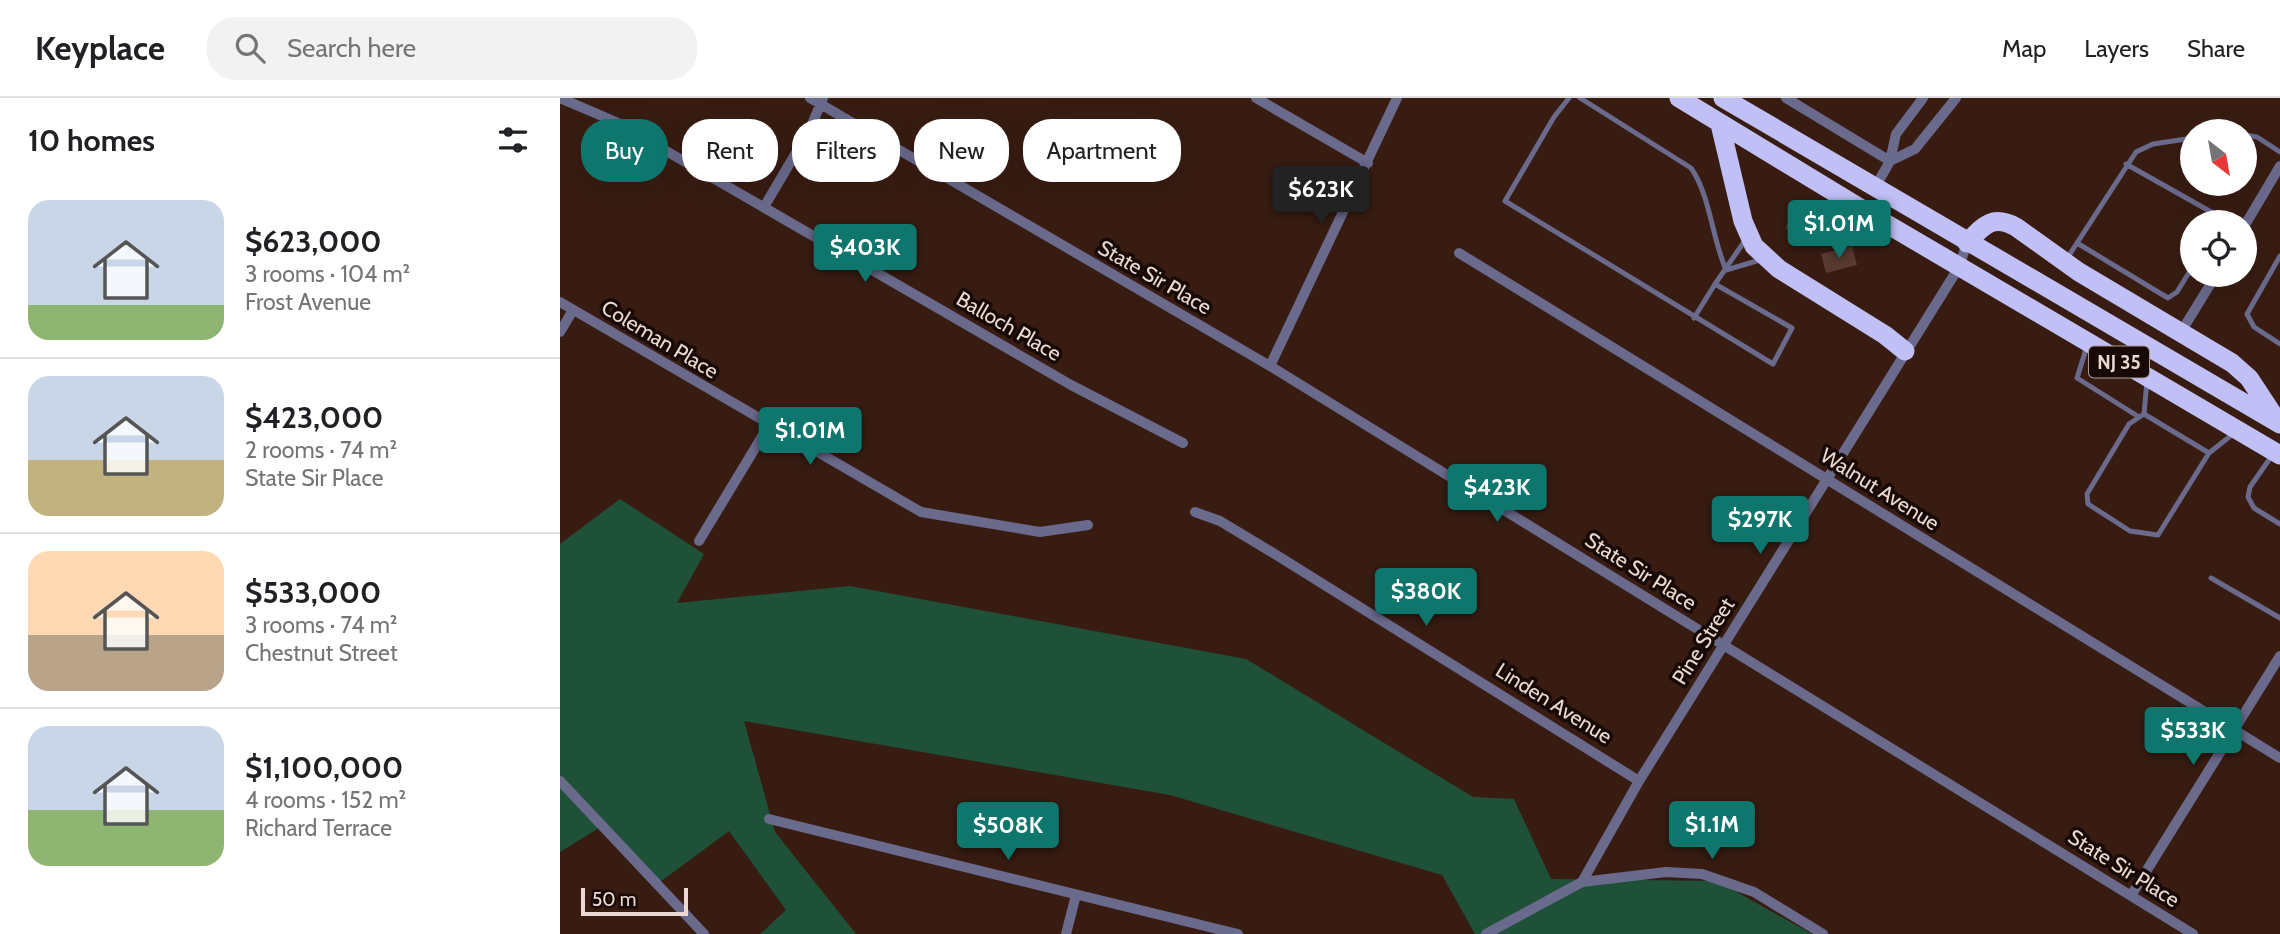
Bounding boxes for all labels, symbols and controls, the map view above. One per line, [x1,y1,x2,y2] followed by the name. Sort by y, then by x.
[207,17,697,80] search box
[35,28,165,68] text: Keyplace
[231,29,269,67] icon: search
[287,32,416,64] text: Search here
[2002,34,2046,63] text: Map
[2084,34,2149,63] text: Layers
[2187,34,2245,63] text: Share
[581,119,668,182] chip: Buy
[682,119,778,182] chip: Rent
[792,119,900,182] chip: Filters
[914,119,1009,182] chip: New
[1023,119,1181,182] chip: Apartment
[2180,119,2258,196] north arrow
[2180,119,2257,287] map controls
[494,121,532,159] icon: filters
[28,122,155,159] text: 10 homes
[1272,166,1370,226] pin: $623K
[1288,175,1354,203] text: $623K
[1782,200,1896,260] pin: $1.01M
[1804,209,1874,237] text: $1.01M
[2180,210,2257,287] button: locate
[245,223,382,260] text: $623,000
[816,225,914,284] pin: $403K
[84,228,168,312] icon: home
[830,233,900,261] text: $403K
[1094,235,1216,320] street label: State Sir Place
[245,260,410,288] text: 3 rooms · 104 m²
[952,286,1066,366] street label: Balloch Place
[245,288,371,316] text: Frost Avenue
[597,294,723,384] street label: Coleman Place
[2089,346,2149,378] road number: NJ 35
[245,399,383,436] text: $423,000
[84,404,168,488] icon: home
[753,408,867,467] pin: $1.01M
[775,416,845,444] text: $1.01M
[245,436,397,464] text: 2 rooms · 74 m²
[1816,443,1944,536] street label: Walnut Avenue
[245,464,383,492] text: State Sir Place
[1448,464,1546,524] pin: $423K
[1464,473,1530,501] text: $423K
[1711,496,1809,556] pin: $297K
[1728,505,1792,533] text: $297K
[1581,527,1701,615] street label: State Sir Place
[1377,568,1475,628] pin: $380K
[245,574,381,611] text: $533,000
[1391,577,1461,605] text: $380K
[84,579,168,663] icon: home
[1667,593,1739,689] street label: Pine Street
[245,611,397,639] text: 3 rooms · 74 m²
[245,639,398,667] text: Chestnut Street
[1491,657,1617,749] street label: Linden Avenue
[2144,708,2242,767] pin: $533K
[2161,716,2225,744] text: $533K
[245,749,403,786] text: $1,100,000
[84,754,168,838] icon: home
[245,786,406,814] text: 4 rooms · 152 m²
[959,802,1057,862] pin: $508K
[1663,802,1761,861] pin: $1.1M
[1685,810,1739,838] text: $1.1M
[973,811,1043,839] text: $508K
[245,814,392,842] text: Richard Terrace
[2064,824,2184,912] street label: State Sir Place
[581,885,688,917] scale bar
[592,888,636,911] text: 50 m

